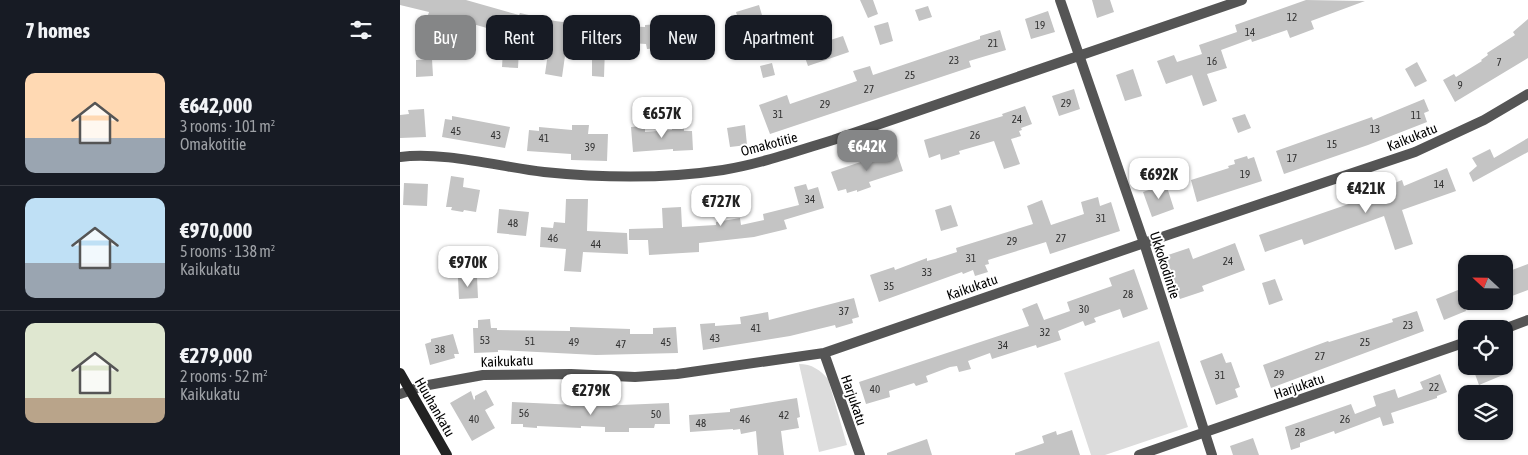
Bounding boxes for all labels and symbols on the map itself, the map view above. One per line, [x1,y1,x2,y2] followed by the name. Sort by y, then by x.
[1287,11,1297,23] house number: 12
[1035,19,1045,31] house number: 19
[1245,26,1255,38] house number: 14
[988,37,998,49] house number: 21
[949,54,959,66] house number: 23
[1207,55,1217,67] house number: 16
[1496,56,1502,68] house number: 7
[905,69,915,81] house number: 25
[1457,79,1463,91] house number: 9
[864,83,874,95] house number: 27
[627,96,697,139] pin: €657K
[1061,97,1071,109] house number: 29
[820,98,830,110] house number: 29
[773,108,783,120] house number: 31
[1411,109,1421,121] house number: 11
[1012,113,1022,125] house number: 24
[1385,120,1439,154] street label: Kaikukatu
[1370,123,1380,135] house number: 13
[451,125,461,137] house number: 45
[491,129,501,141] house number: 43
[739,129,799,159] street label: Omakotitie
[970,129,980,141] house number: 26
[832,130,902,172] pin: €642K
[539,132,549,144] house number: 41
[1327,138,1337,150] house number: 15
[585,141,595,153] house number: 39
[1287,152,1297,164] house number: 17
[1124,158,1194,200] pin: €692K
[1240,168,1250,180] house number: 19
[1331,172,1401,214] pin: €421K
[1434,178,1444,190] house number: 14
[686,184,756,227] pin: €727K
[805,193,815,205] house number: 34
[1096,212,1106,224] house number: 31
[508,217,518,229] house number: 48
[1147,229,1183,301] street label: Ukkokodintie
[548,232,558,244] house number: 46
[1056,232,1066,244] house number: 27
[1007,235,1017,247] house number: 29
[591,238,601,250] house number: 44
[433,246,503,288] pin: €970K
[966,252,976,264] house number: 31
[1223,255,1233,267] house number: 24
[1458,255,1512,310] north arrow
[922,266,932,278] house number: 33
[944,271,1000,303] street label: Kaikukatu
[884,280,894,292] house number: 35
[1123,288,1133,300] house number: 28
[1079,303,1089,315] house number: 30
[839,305,849,317] house number: 37
[1403,319,1413,331] house number: 23
[751,322,761,334] house number: 41
[1040,326,1050,338] house number: 32
[710,332,720,344] house number: 43
[480,334,490,346] house number: 53
[525,335,535,347] house number: 51
[569,336,579,348] house number: 49
[661,336,671,348] house number: 45
[1360,336,1370,348] house number: 25
[616,338,626,350] house number: 47
[998,339,1008,351] house number: 34
[435,343,445,355] house number: 38
[1315,350,1325,362] house number: 27
[480,352,534,370] street label: Kaikukatu
[1274,368,1284,380] house number: 29
[1215,369,1225,381] house number: 31
[1272,370,1326,402] street label: Harjukatu
[838,373,870,427] street label: Harjukatu
[556,374,626,416] pin: €279K
[412,375,458,439] street label: Huuhankatu
[1429,381,1439,393] house number: 22
[870,383,880,395] house number: 40
[519,407,529,419] house number: 56
[651,408,661,420] house number: 50
[779,409,789,421] house number: 42
[469,413,479,425] house number: 40
[740,413,750,425] house number: 46
[1340,413,1350,425] house number: 26
[696,417,706,429] house number: 48
[1295,426,1305,438] house number: 28

